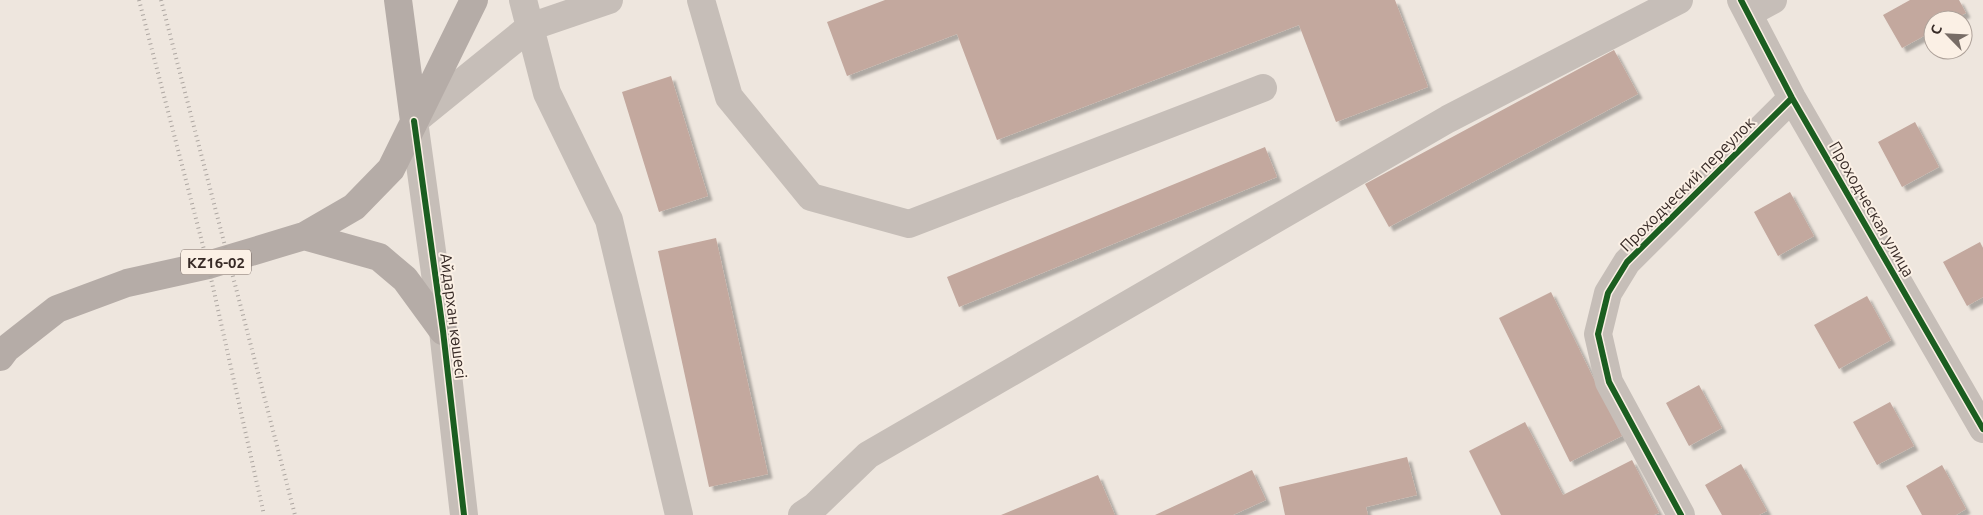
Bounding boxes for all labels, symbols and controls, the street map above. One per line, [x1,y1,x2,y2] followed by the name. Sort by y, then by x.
[1923,10,1973,60] north arrow
[1927,22,1945,37] text: С
[1616,113,1758,255] street label: Проходческий переулок
[1826,138,1918,280] street label: Проходческая улица
[181,250,251,274] road number: KZ16-02
[437,252,471,380] street label: Айдархан көшесі

